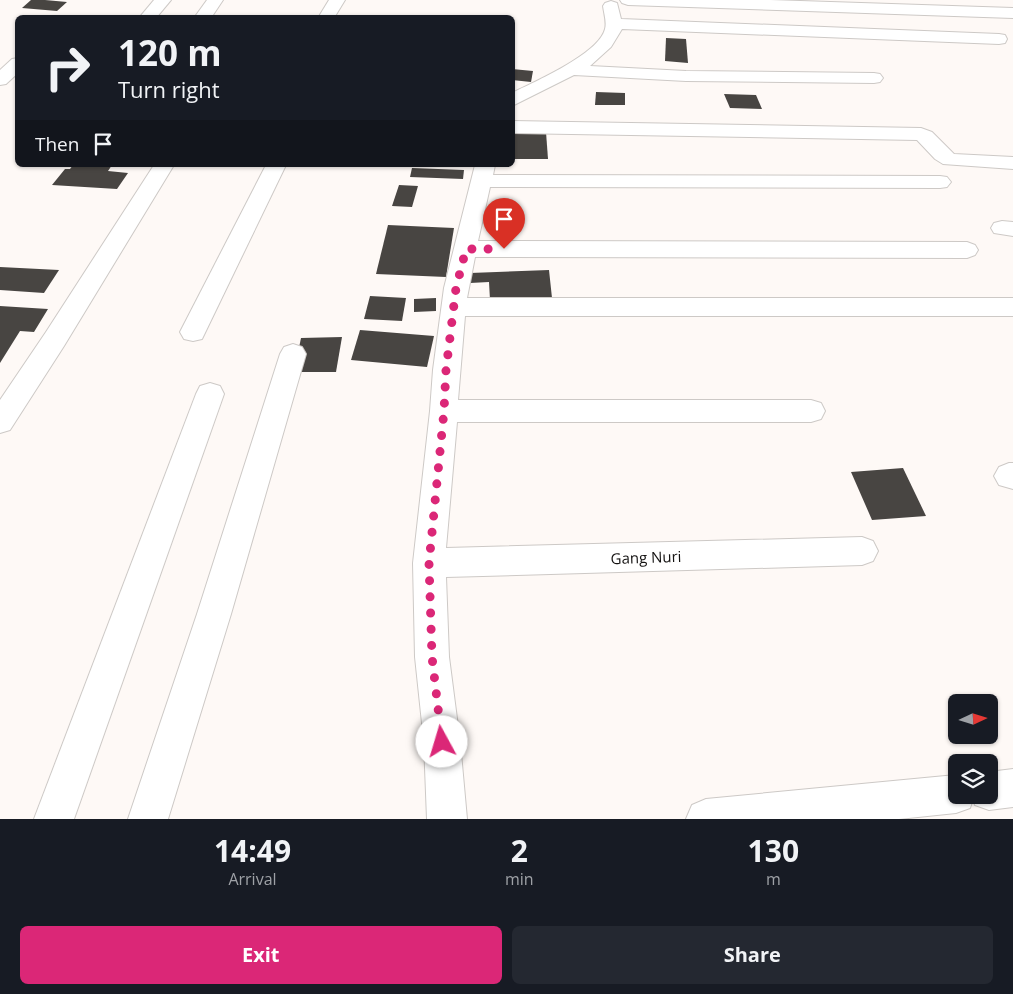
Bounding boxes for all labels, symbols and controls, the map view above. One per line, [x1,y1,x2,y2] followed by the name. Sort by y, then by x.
[118,29,222,76] text: 120 m
[35,35,100,100] icon: right
[118,74,220,104] text: Turn right
[89,130,117,158] icon: arrive
[35,131,79,157] text: Then
[483,198,525,249] pin
[490,205,518,233] icon: arrive
[610,546,682,568] street label: Gang Nuri
[948,694,998,744] north arrow
[948,694,998,804] map controls
[415,715,467,767] position arrow
[948,754,998,804] button: layers
[214,830,291,871] text: 14:49
[511,830,528,871] text: 2
[748,830,799,871] text: 130
[228,868,277,890] text: Arrival
[505,868,534,890] text: min
[766,868,781,890] text: m
[20,926,502,984] button: Exit
[512,926,993,984] button: Share

